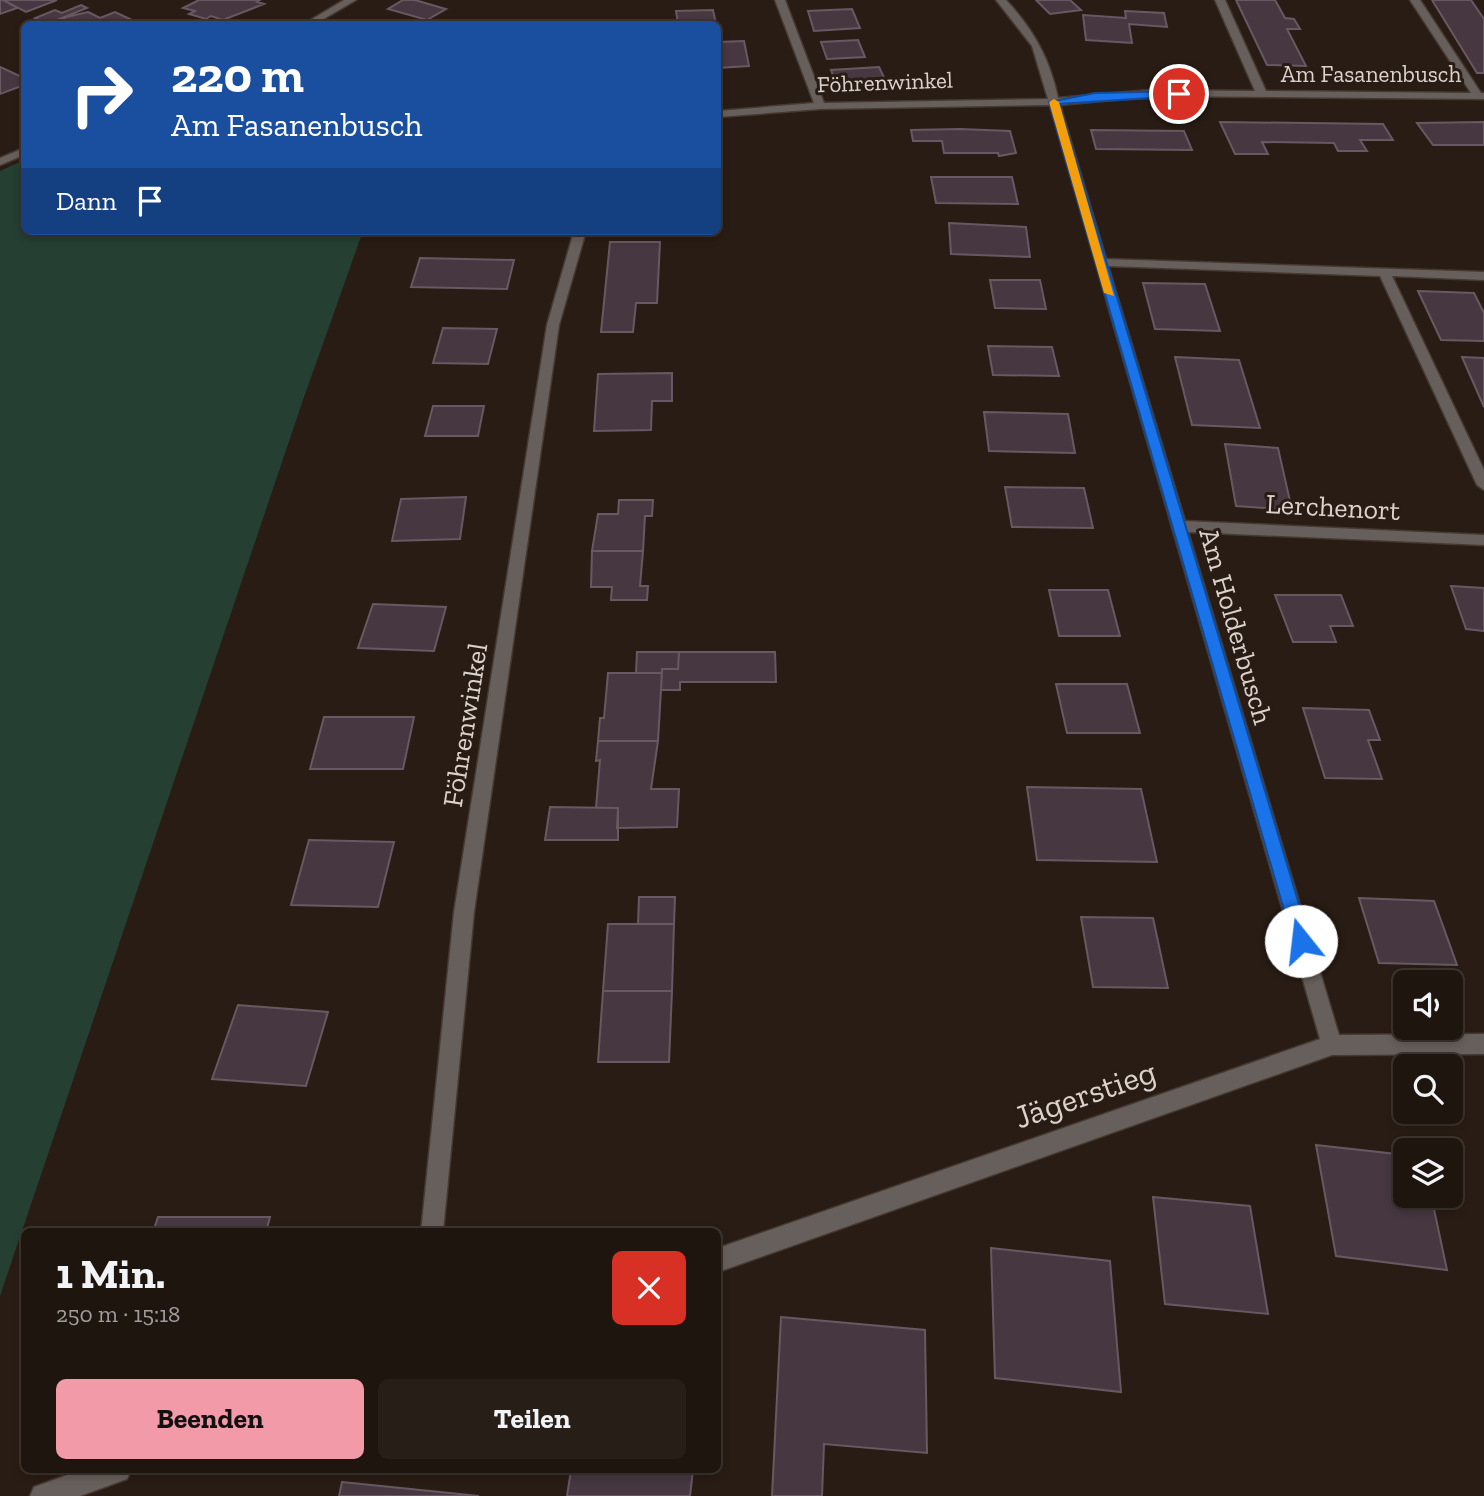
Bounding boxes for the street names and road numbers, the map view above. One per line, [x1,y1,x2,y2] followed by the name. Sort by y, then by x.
[1281,60,1461,88] street label: Am Fasanenbusch
[817,66,953,98] street label: Föhrenwinkel
[1265,487,1402,527] street label: Lerchenort
[1192,524,1280,728] street label: Am Holderbusch
[436,641,494,809] street label: Föhrenwinkel
[1009,1052,1161,1136] street label: Jägerstieg

